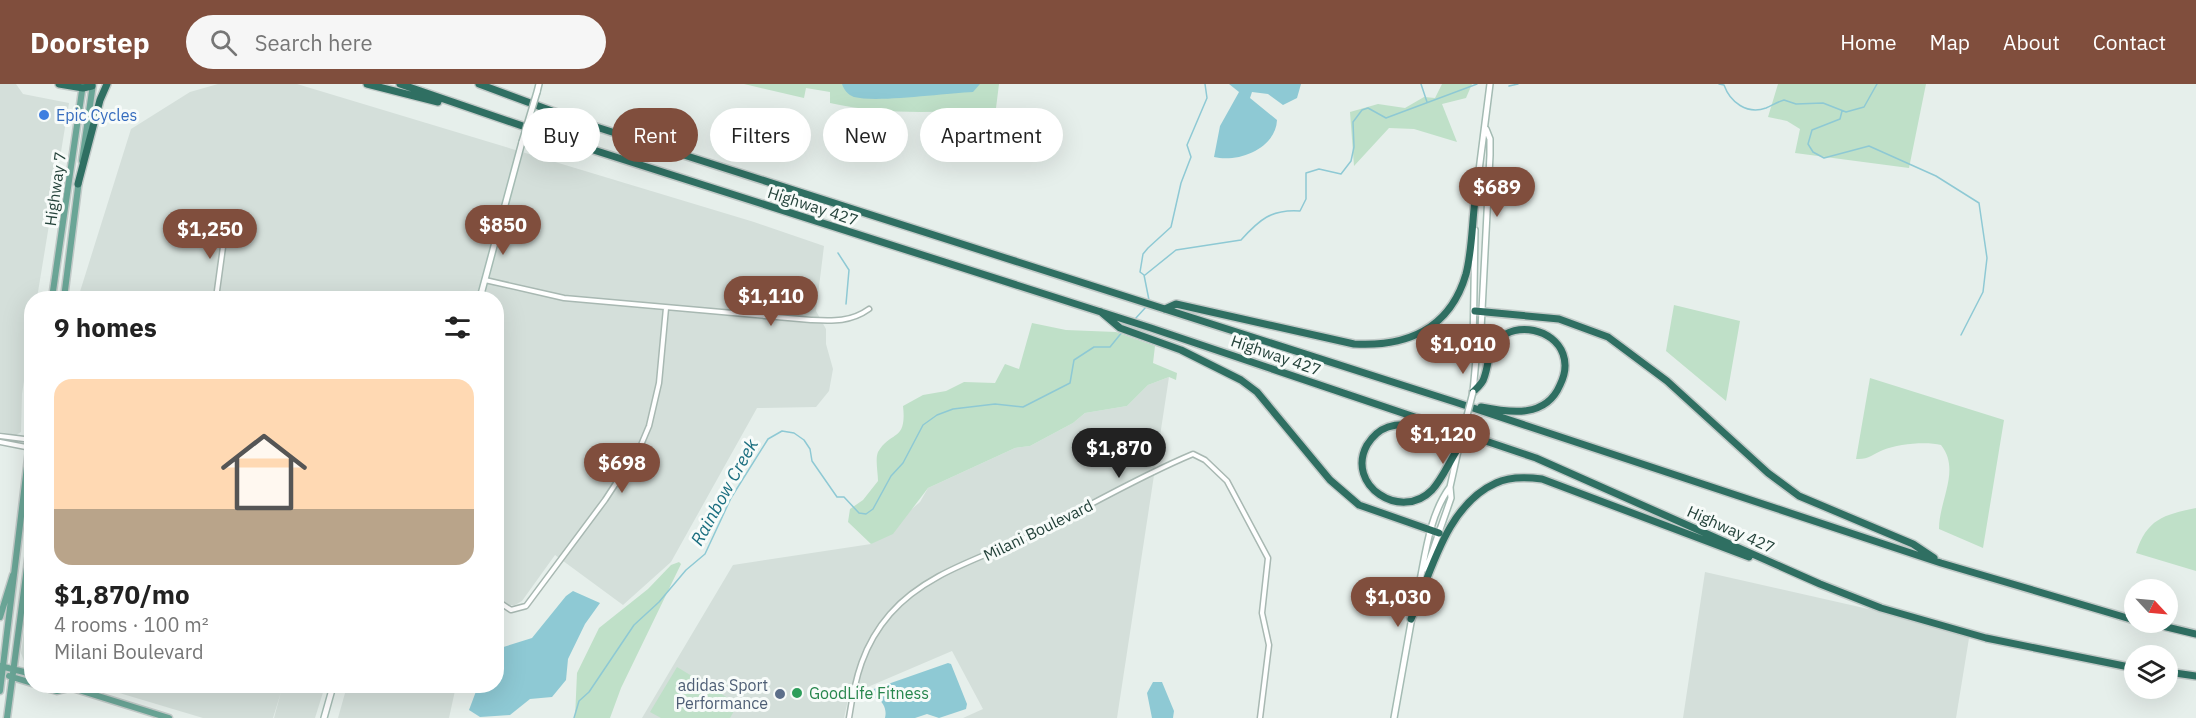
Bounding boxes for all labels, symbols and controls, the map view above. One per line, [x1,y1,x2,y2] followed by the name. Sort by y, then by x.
[186,15,606,69] search box
[30,24,150,61] text: Doorstep
[207,26,240,59] icon: search
[255,28,373,57] text: Search here
[1840,28,1897,56] text: Home
[1930,28,1970,56] text: Map
[2003,28,2060,56] text: About
[2093,28,2166,56] text: Contact
[56,105,137,125] place label: Epic Cycles
[37,108,51,122] marker: Epic Cycles
[522,108,600,162] chip: Buy
[612,108,698,162] chip: Rent
[710,108,811,162] chip: Filters
[823,108,908,162] chip: New
[920,108,1063,162] chip: Apartment
[40,151,70,227] street label: Highway 7
[1461,167,1533,218] pin: $689
[1473,173,1521,200] text: $689
[765,182,861,230] street label: Highway 427
[467,205,539,256] pin: $850
[161,209,259,260] pin: $1,250
[479,211,527,238] text: $850
[177,215,243,242] text: $1,250
[722,276,820,327] pin: $1,110
[738,282,804,309] text: $1,110
[54,310,157,344] text: 9 homes
[441,311,474,344] icon: filters
[1414,324,1512,375] pin: $1,010
[1228,330,1324,380] street label: Highway 427
[1430,330,1496,357] text: $1,010
[1394,414,1492,465] pin: $1,120
[210,418,318,526] icon: home
[1410,420,1476,447] text: $1,120
[1070,428,1168,479] pin: $1,870
[685,434,763,549] water label: Rainbow Creek
[1086,434,1152,461] text: $1,870
[586,443,658,494] pin: $698
[598,449,646,476] text: $698
[980,495,1096,565] street label: Milani Boulevard
[1684,501,1778,557] street label: Highway 427
[54,577,190,611] text: $1,870/mo
[1349,577,1447,628] pin: $1,030
[2124,579,2178,633] north arrow
[2124,579,2178,699] map controls
[1365,583,1431,610] text: $1,030
[54,611,209,638] text: 4 rooms · 100 m²
[54,638,203,665] text: Milani Boulevard
[2124,645,2178,699] button: layers
[676,675,768,713] place label: adidas Sport Performance
[809,683,929,703] place label: GoodLife Fitness
[790,686,804,700] marker: GoodLife Fitness
[773,687,787,701] marker: adidas Sport Performance

